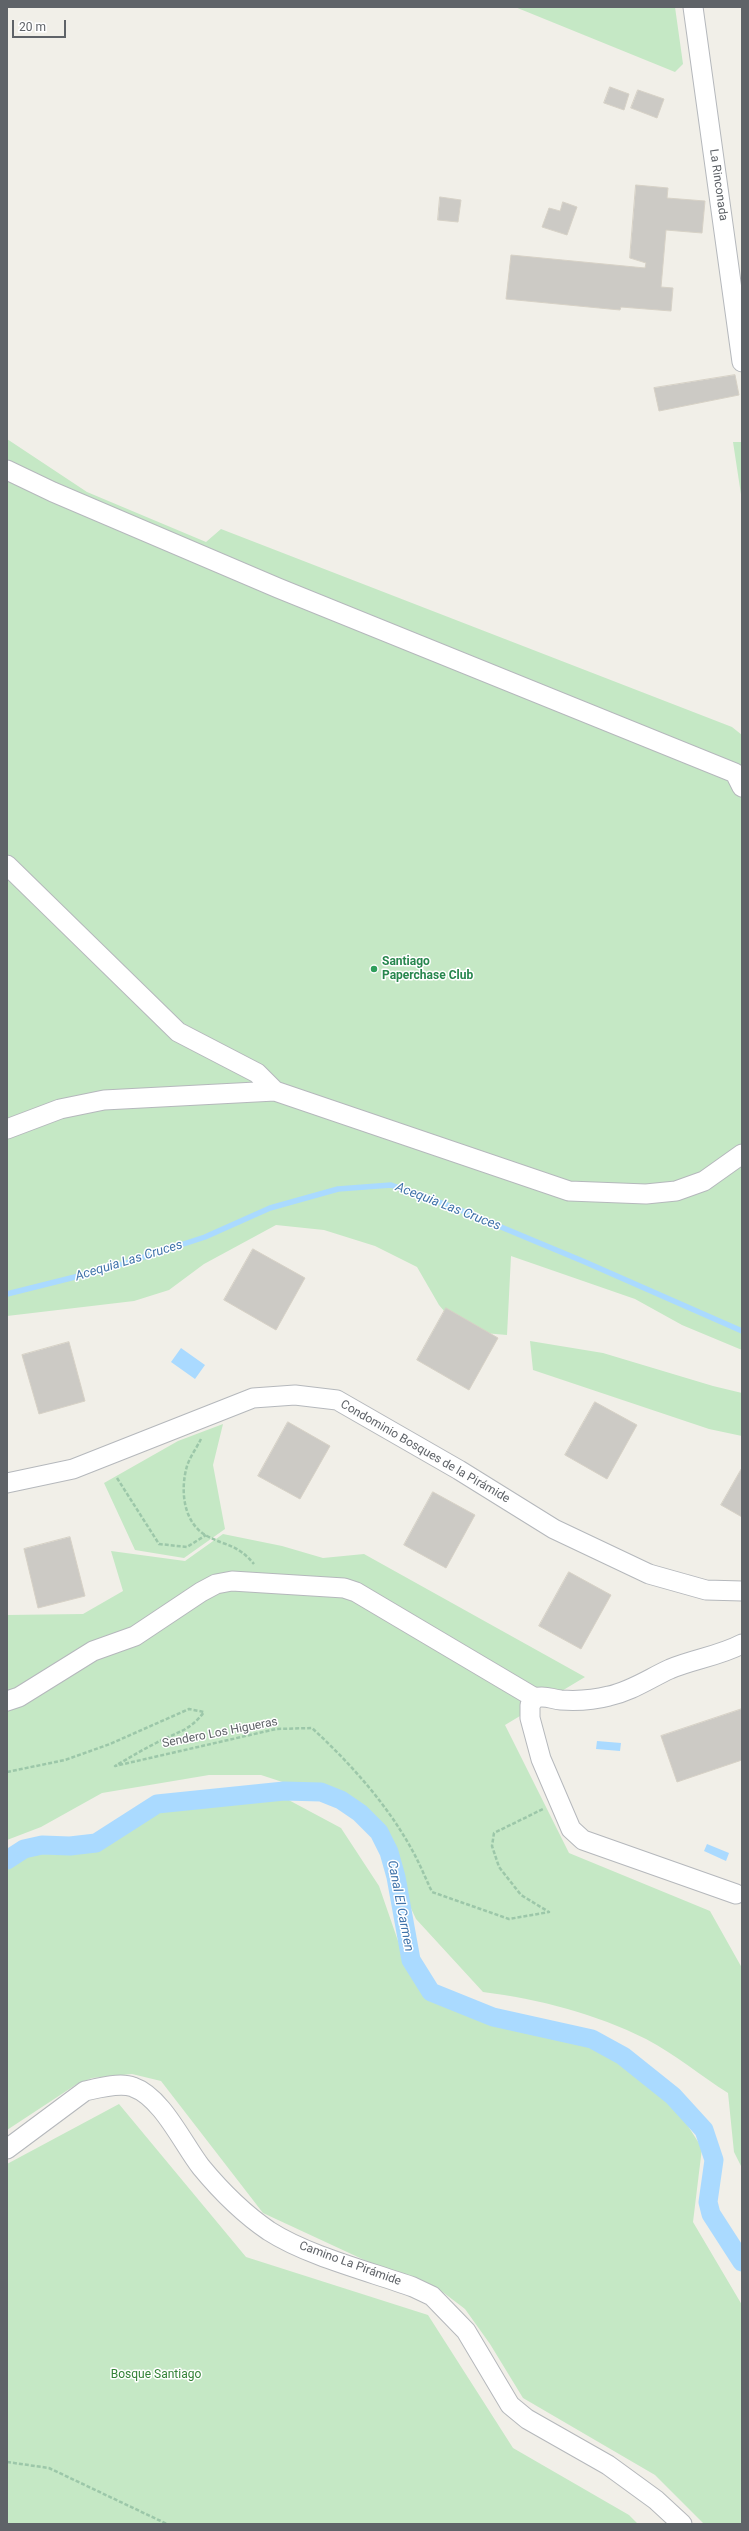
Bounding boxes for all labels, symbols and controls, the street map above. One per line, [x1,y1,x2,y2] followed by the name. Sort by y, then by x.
[14,12,68,38] scale bar
[19,20,46,34] text: 20 m
[706,148,730,222] street label: La Rinconada
[382,955,473,983] place label: Santiago Paperchase Club
[369,964,379,974] marker: Santiago Paperchase Club
[393,1180,503,1234] water label: Acequia Las Cruces
[73,1237,185,1285] water label: Acequia Las Cruces
[338,1397,512,1507] street label: Condominio Bosques de la Pirámide
[161,1715,279,1751] street label: Sendero Los Higueras
[384,1859,416,1953] water label: Canal El Carmen
[297,2239,403,2289] street label: Camino La Pirámide
[111,2368,201,2382] park label: Bosque Santiago

